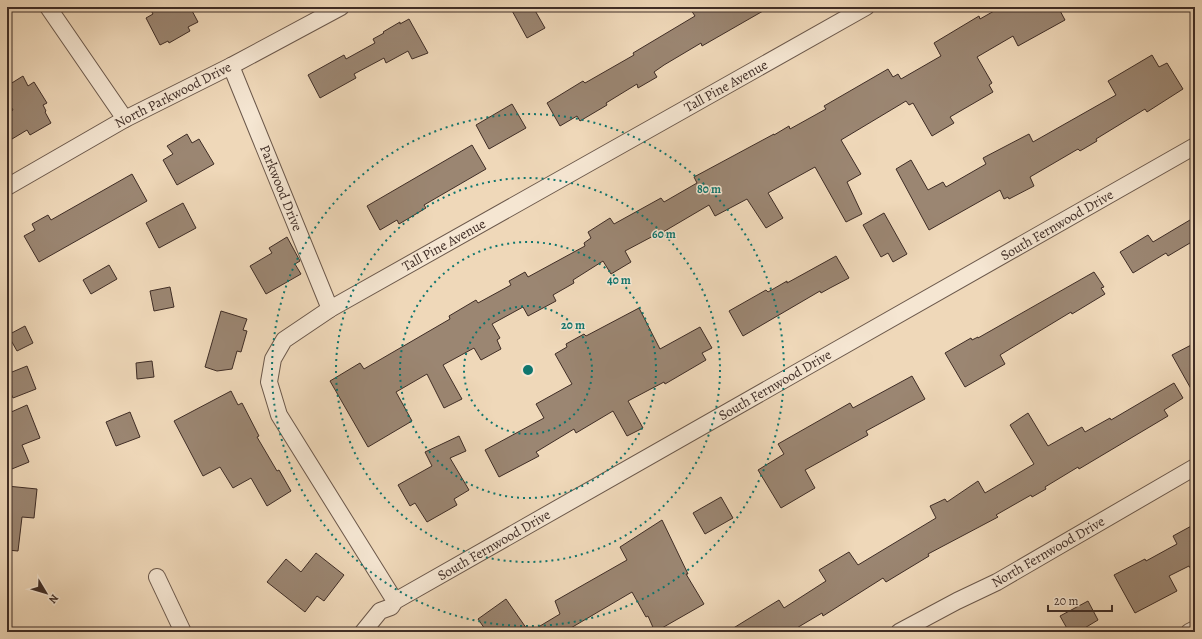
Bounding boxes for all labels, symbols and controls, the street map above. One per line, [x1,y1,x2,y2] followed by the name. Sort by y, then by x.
[681,55,771,117] street label: Tall Pine Avenue
[111,57,235,133] street label: North Parkwood Drive
[255,142,307,234] street label: Parkwood Drive
[697,181,721,197] text: 80 m
[997,185,1117,265] street label: South Fernwood Drive
[399,214,489,276] street label: Tall Pine Avenue
[652,226,676,242] text: 60 m
[607,272,631,288] text: 40 m
[561,317,585,333] text: 20 m
[715,345,835,425] street label: South Fernwood Drive
[521,363,535,377] centre of rings
[434,505,554,585] street label: South Fernwood Drive
[988,512,1108,592] street label: North Fernwood Drive
[26,573,66,613] north arrow
[1048,587,1112,613] scale bar
[45,591,62,607] text: N
[1054,593,1078,609] text: 20 m

